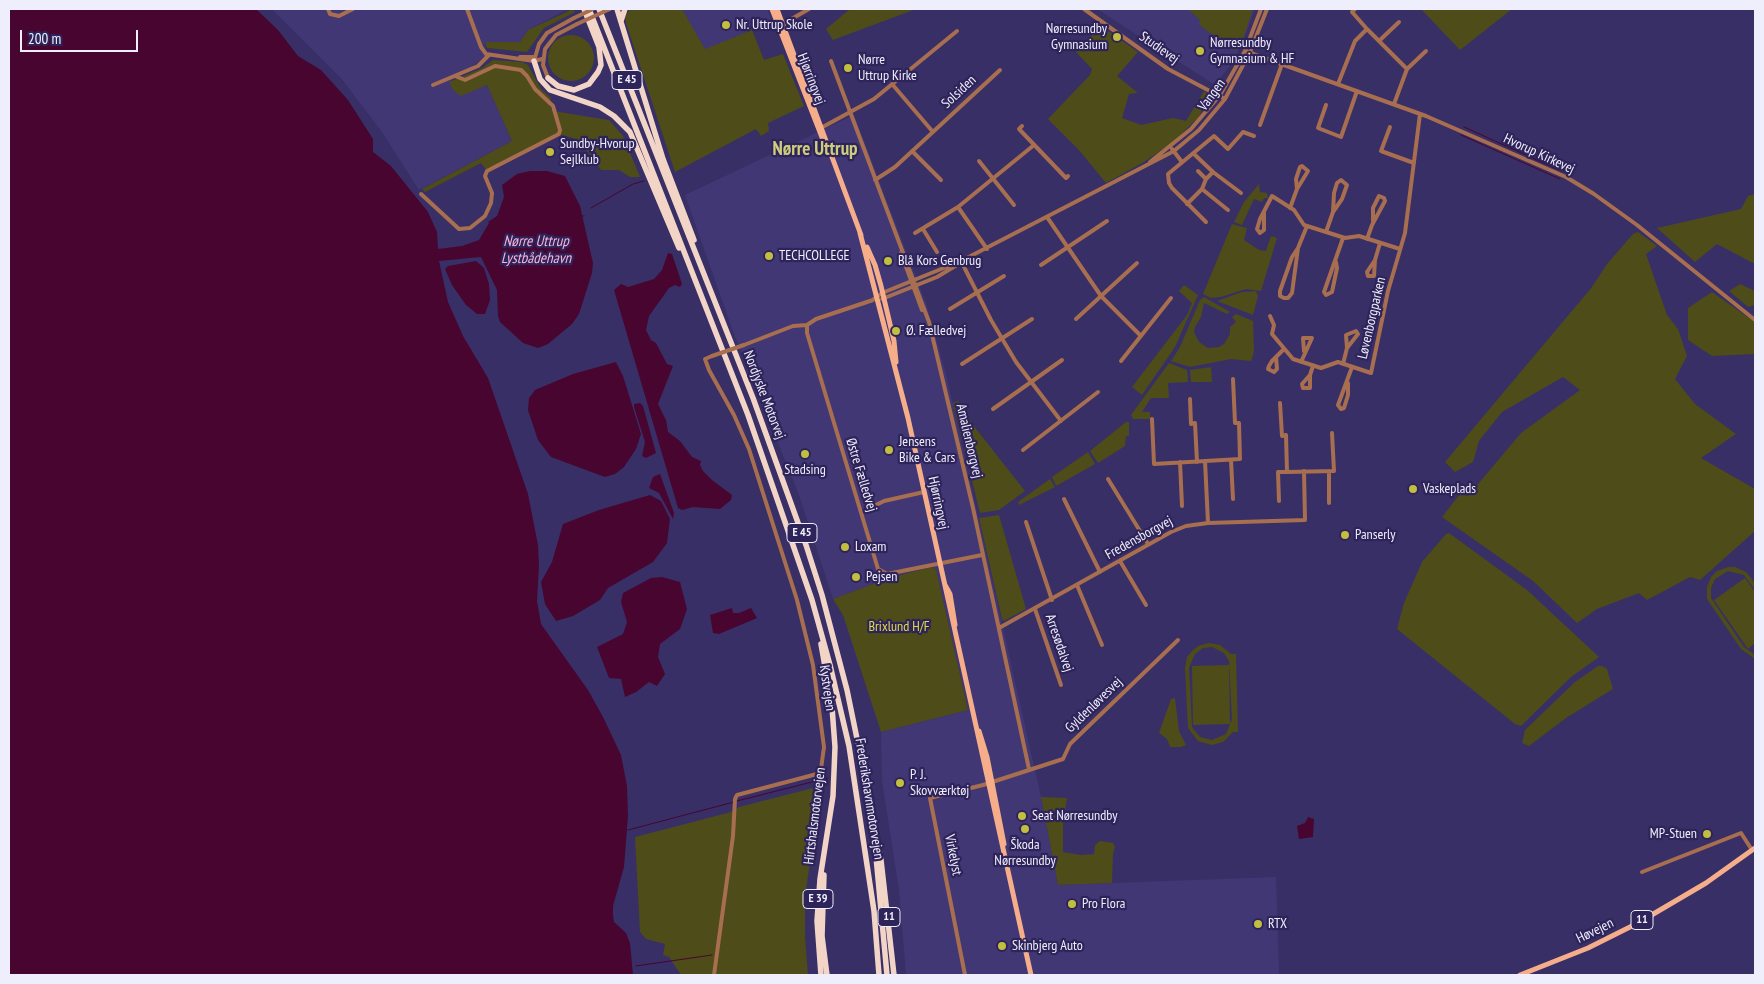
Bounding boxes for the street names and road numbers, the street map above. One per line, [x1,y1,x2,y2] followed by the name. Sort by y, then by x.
[1136,28,1182,68] street label: Studievej
[794,51,828,107] street label: Hjørringvej
[612,70,642,90] road number: E 45
[938,72,980,112] street label: Solsiden
[1195,76,1229,114] street label: Vangen
[1501,130,1577,178] street label: Hvorup Kirkevej
[1354,276,1390,360] street label: Løvenborgparken
[739,348,789,442] street label: Nordjyske Motorvej
[952,402,986,480] street label: Amalienborgvej
[842,436,880,514] street label: Østre Fælledvej
[924,475,952,531] street label: Hjørringvej
[1102,513,1176,563] street label: Fredensborgvej
[787,524,817,542] road number: E 45
[1041,612,1077,674] street label: Arresødalvej
[815,664,839,712] street label: Kystvejen
[1062,674,1126,736] street label: Gyldenløvesvej
[851,737,887,861] street label: Frederikshavnmotorvejen
[801,766,829,866] street label: Hirtshalsmotorvejen
[941,833,965,877] street label: Virkelyst
[803,890,833,909] road number: E 39
[878,908,900,926] road number: 11
[1631,910,1653,930] road number: 11
[1574,915,1616,947] street label: Høvejen

